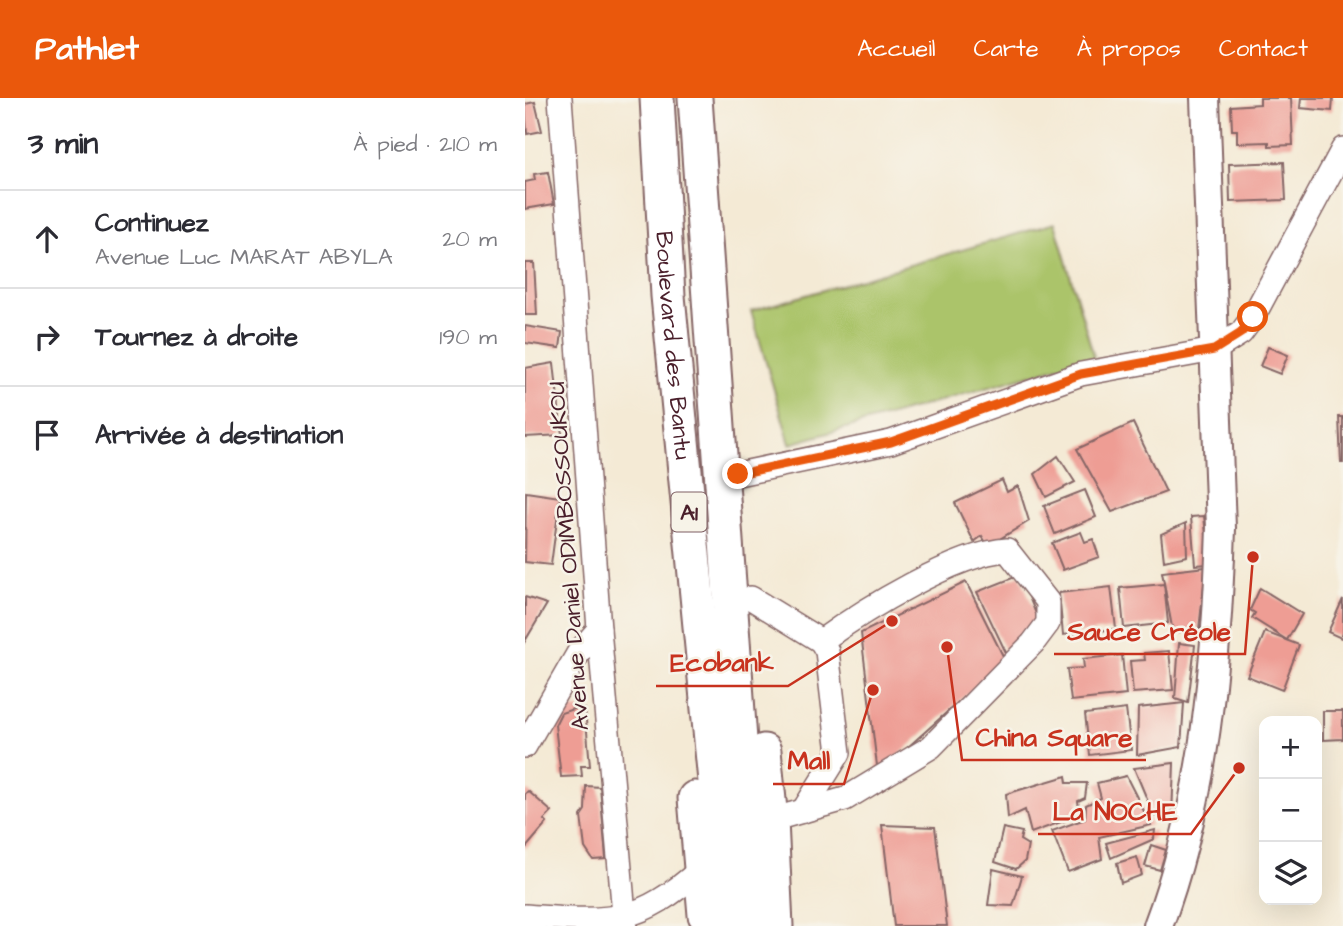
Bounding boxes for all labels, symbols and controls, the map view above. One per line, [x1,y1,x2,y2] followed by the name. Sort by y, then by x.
[35,26,139,72] text: Pathlet
[857,32,936,66] text: Accueil
[974,32,1039,66] text: Carte
[1077,32,1181,66] text: À propos
[1219,32,1308,66] text: Contact
[28,123,98,165] text: 3 min
[353,128,497,160] text: À pied · 210 m
[95,205,209,241] text: Continuez
[28,220,66,258] icon: ahead
[442,223,497,255] text: 20 m
[646,230,700,461] street label: Boulevard des Bantu
[95,241,393,273] text: Avenue Luc MARAT ABYLA
[1237,301,1268,332] route start
[28,318,66,356] icon: right
[95,319,298,355] text: Tournez à droite
[439,321,497,353] text: 190 m
[540,380,598,732] street label: Avenue Daniel ODIMBOSSOUKOU
[28,416,66,454] icon: arrive
[95,417,343,453] text: Arrivée à destination
[722,458,753,489] route end
[671,492,707,532] road number: A1
[1054,607,1245,654] callout: Sauce Créole
[1066,614,1231,650] text: Sauce Créole
[656,639,788,686] callout: Ecobank
[670,645,775,681] text: Ecobank
[962,713,1146,760] callout: China Square
[1259,716,1322,905] map controls
[1259,716,1322,779] button: +
[976,720,1132,756] text: China Square
[773,737,844,784] callout: Mall
[788,743,830,779] text: Mall
[1259,779,1322,842] button: −
[1038,787,1191,834] callout: La NOCHE
[1053,794,1178,830] text: La NOCHE
[1259,842,1322,905] button: layers

